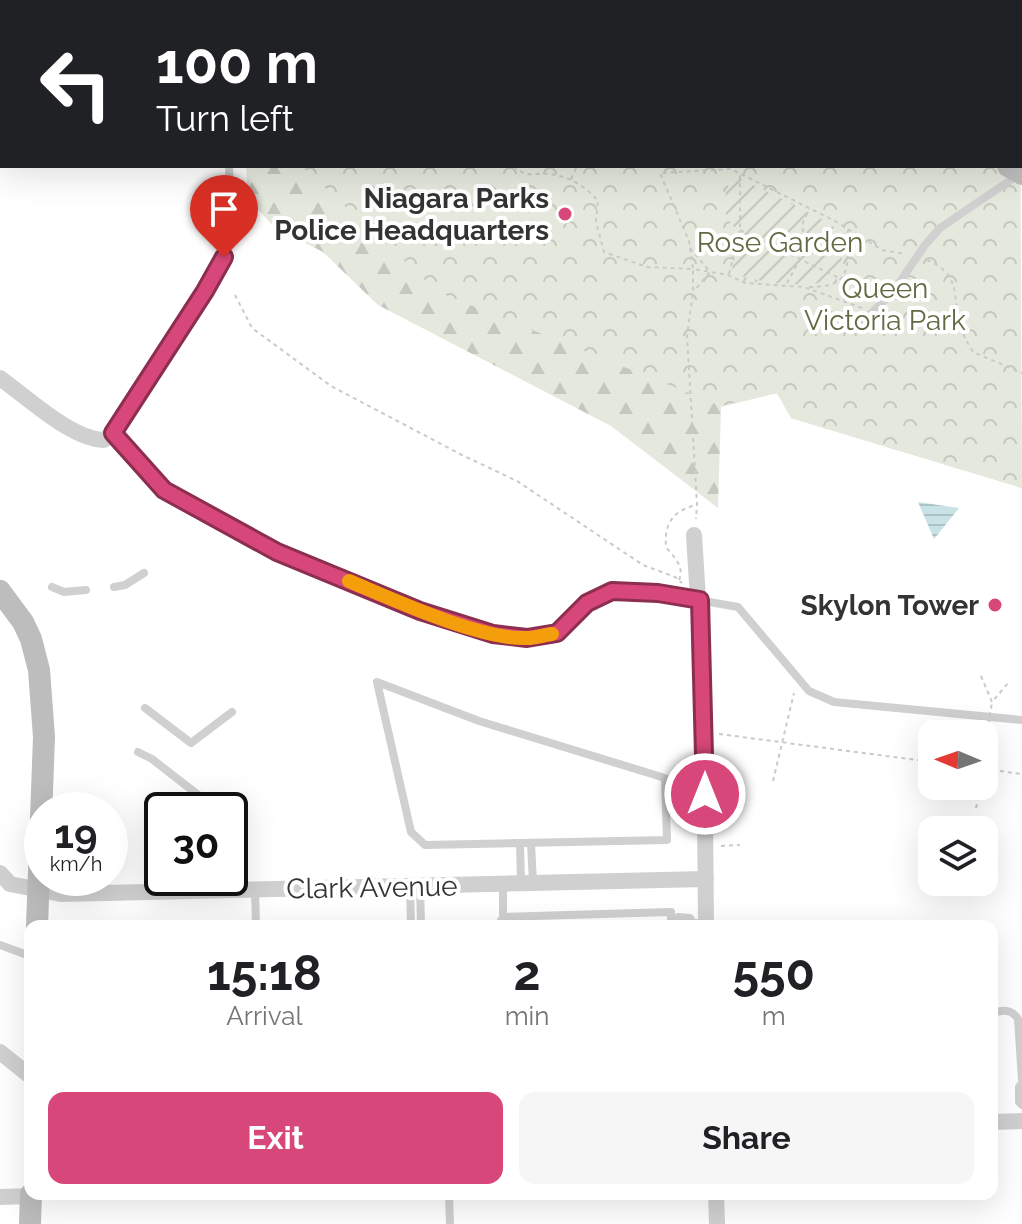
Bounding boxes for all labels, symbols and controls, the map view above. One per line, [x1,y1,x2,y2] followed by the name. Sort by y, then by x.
[156,30,318,96] text: 100 m
[24,32,128,136] icon: left
[156,97,294,139] text: Turn left
[190,175,258,257] pin
[274,182,549,247] place label: Niagara Parks Police Headquarters
[202,187,246,231] icon: arrive
[556,205,574,223] marker: Niagara Parks Police Headquarters
[697,226,863,259] park label: Rose Garden
[804,272,966,337] park label: Queen Victoria Park
[801,589,979,622] place label: Skylon Tower
[986,596,1004,614] marker: Skylon Tower
[918,720,998,800] north arrow
[918,720,998,896] map controls
[663,752,747,836] position arrow
[144,792,248,896] speed limit sign: 30
[54,810,98,857] text: 19
[918,816,998,896] button: layers
[50,852,102,876] text: km/h
[286,870,458,905] street label: Clark Avenue
[207,945,322,1001] text: 15:18
[514,945,541,1001] text: 2
[732,945,815,1001] text: 550
[226,1001,302,1031] text: Arrival
[505,1001,549,1031] text: min
[762,1001,786,1031] text: m
[48,1092,503,1184] button: Exit
[519,1092,974,1184] button: Share

